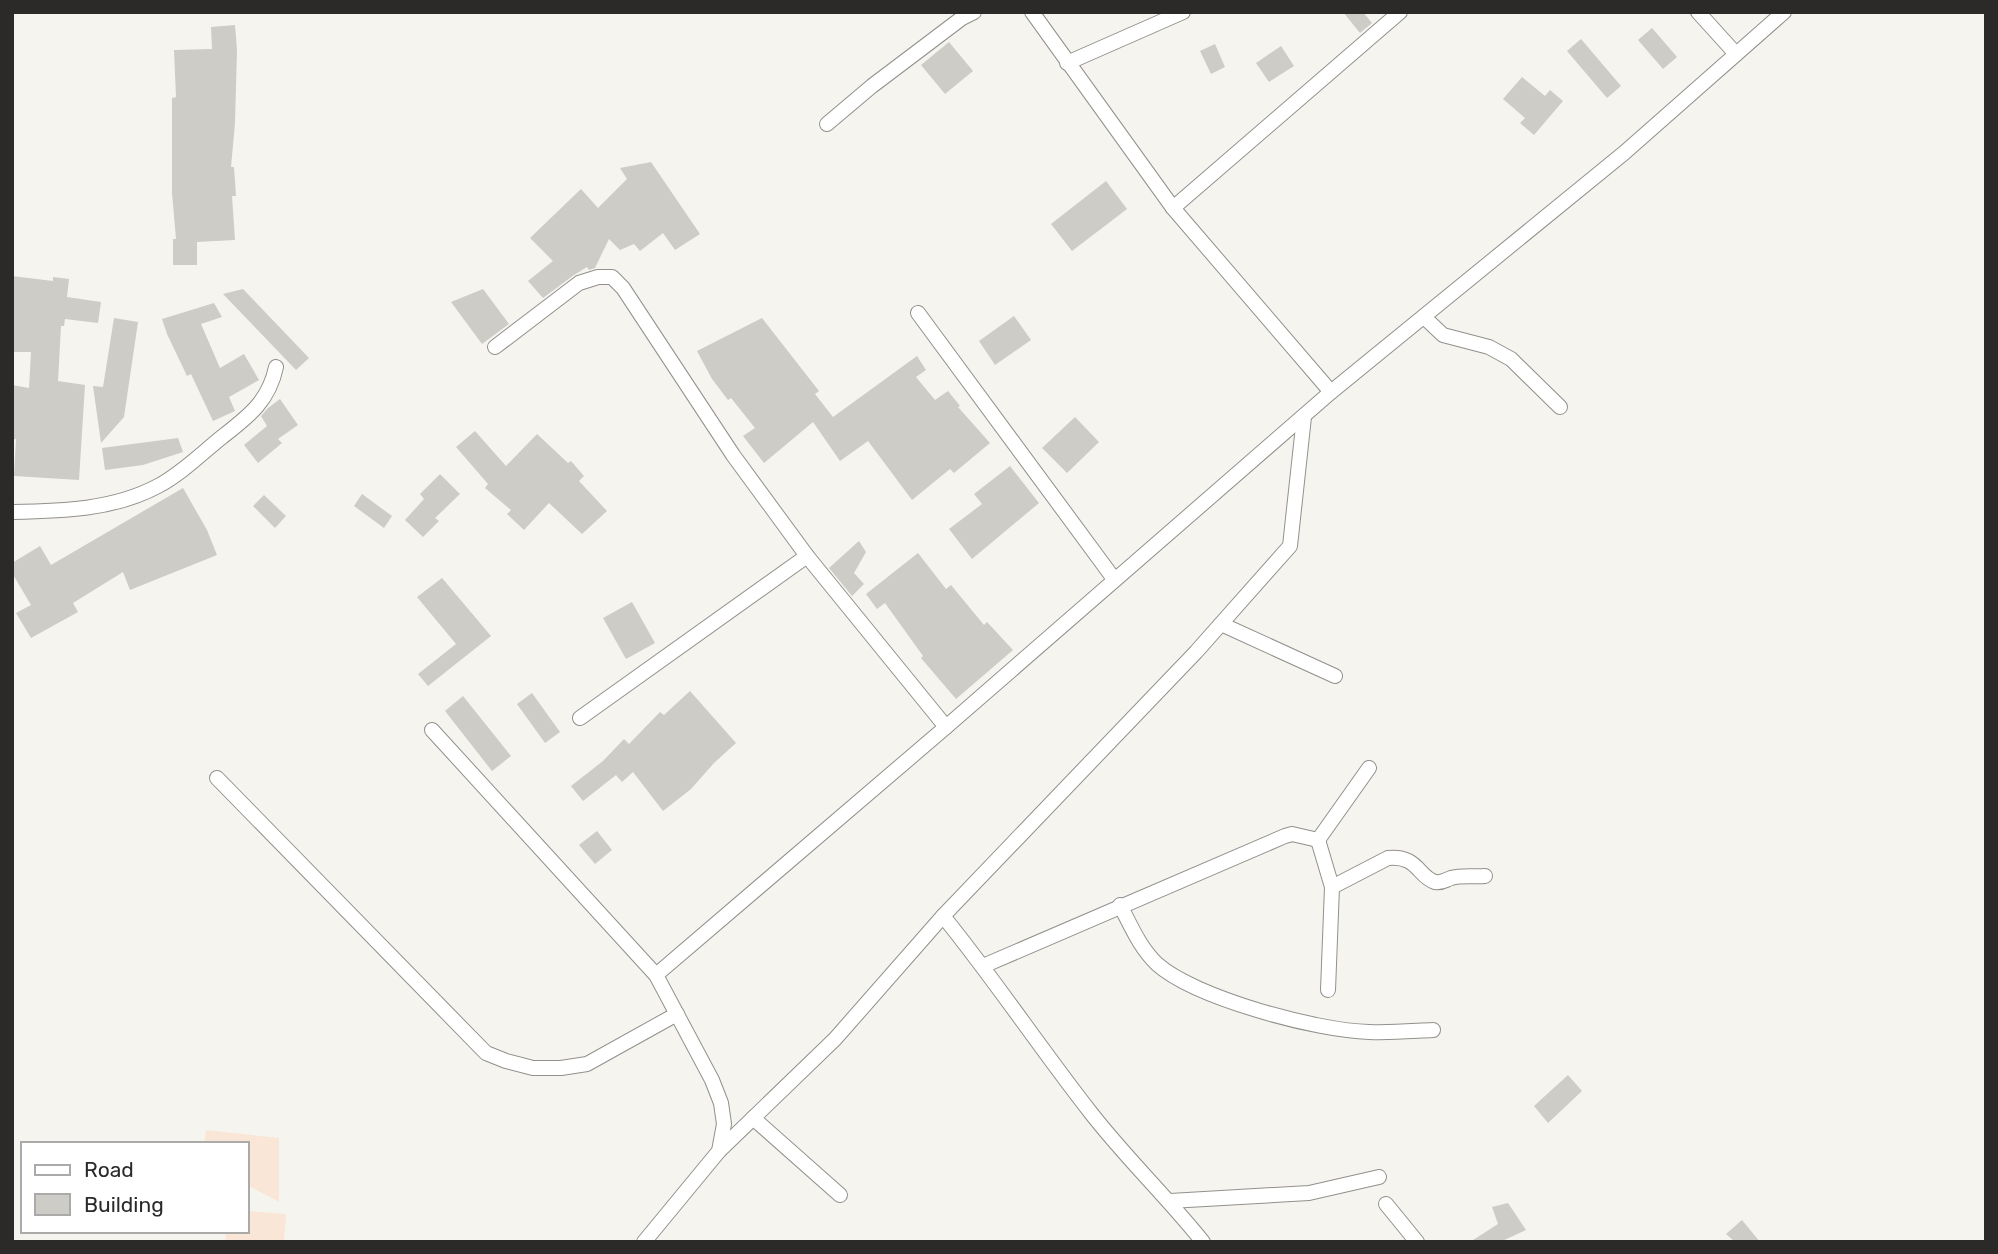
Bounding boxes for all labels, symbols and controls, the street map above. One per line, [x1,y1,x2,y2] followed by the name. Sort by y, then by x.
[21,1142,248,1233] legend
[84,1157,134,1182] text: Road
[84,1192,164,1217] text: Building

